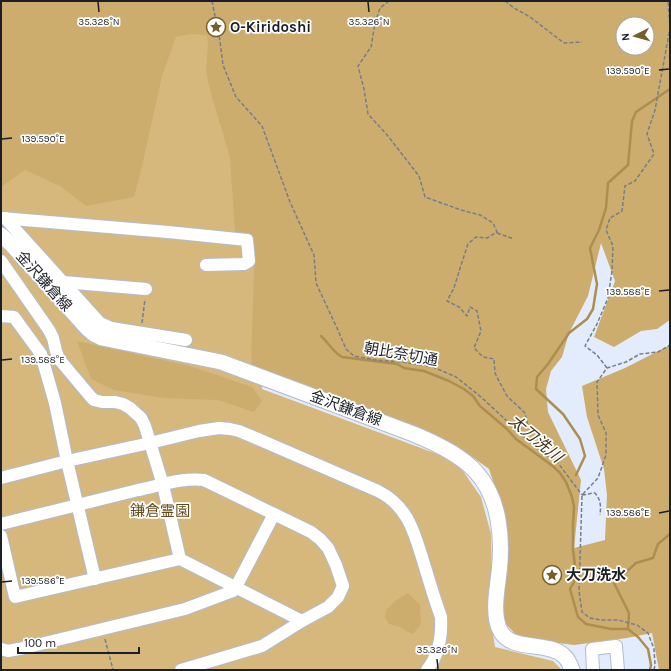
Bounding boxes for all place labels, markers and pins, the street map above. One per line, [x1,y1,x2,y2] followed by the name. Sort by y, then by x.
[205,16,227,38] place icon: O-Kiridoshi
[230,18,311,36] place label: O-Kiridoshi
[541,564,563,586] place icon: 大刀洗水
[566,566,626,584] place label: 大刀洗水

